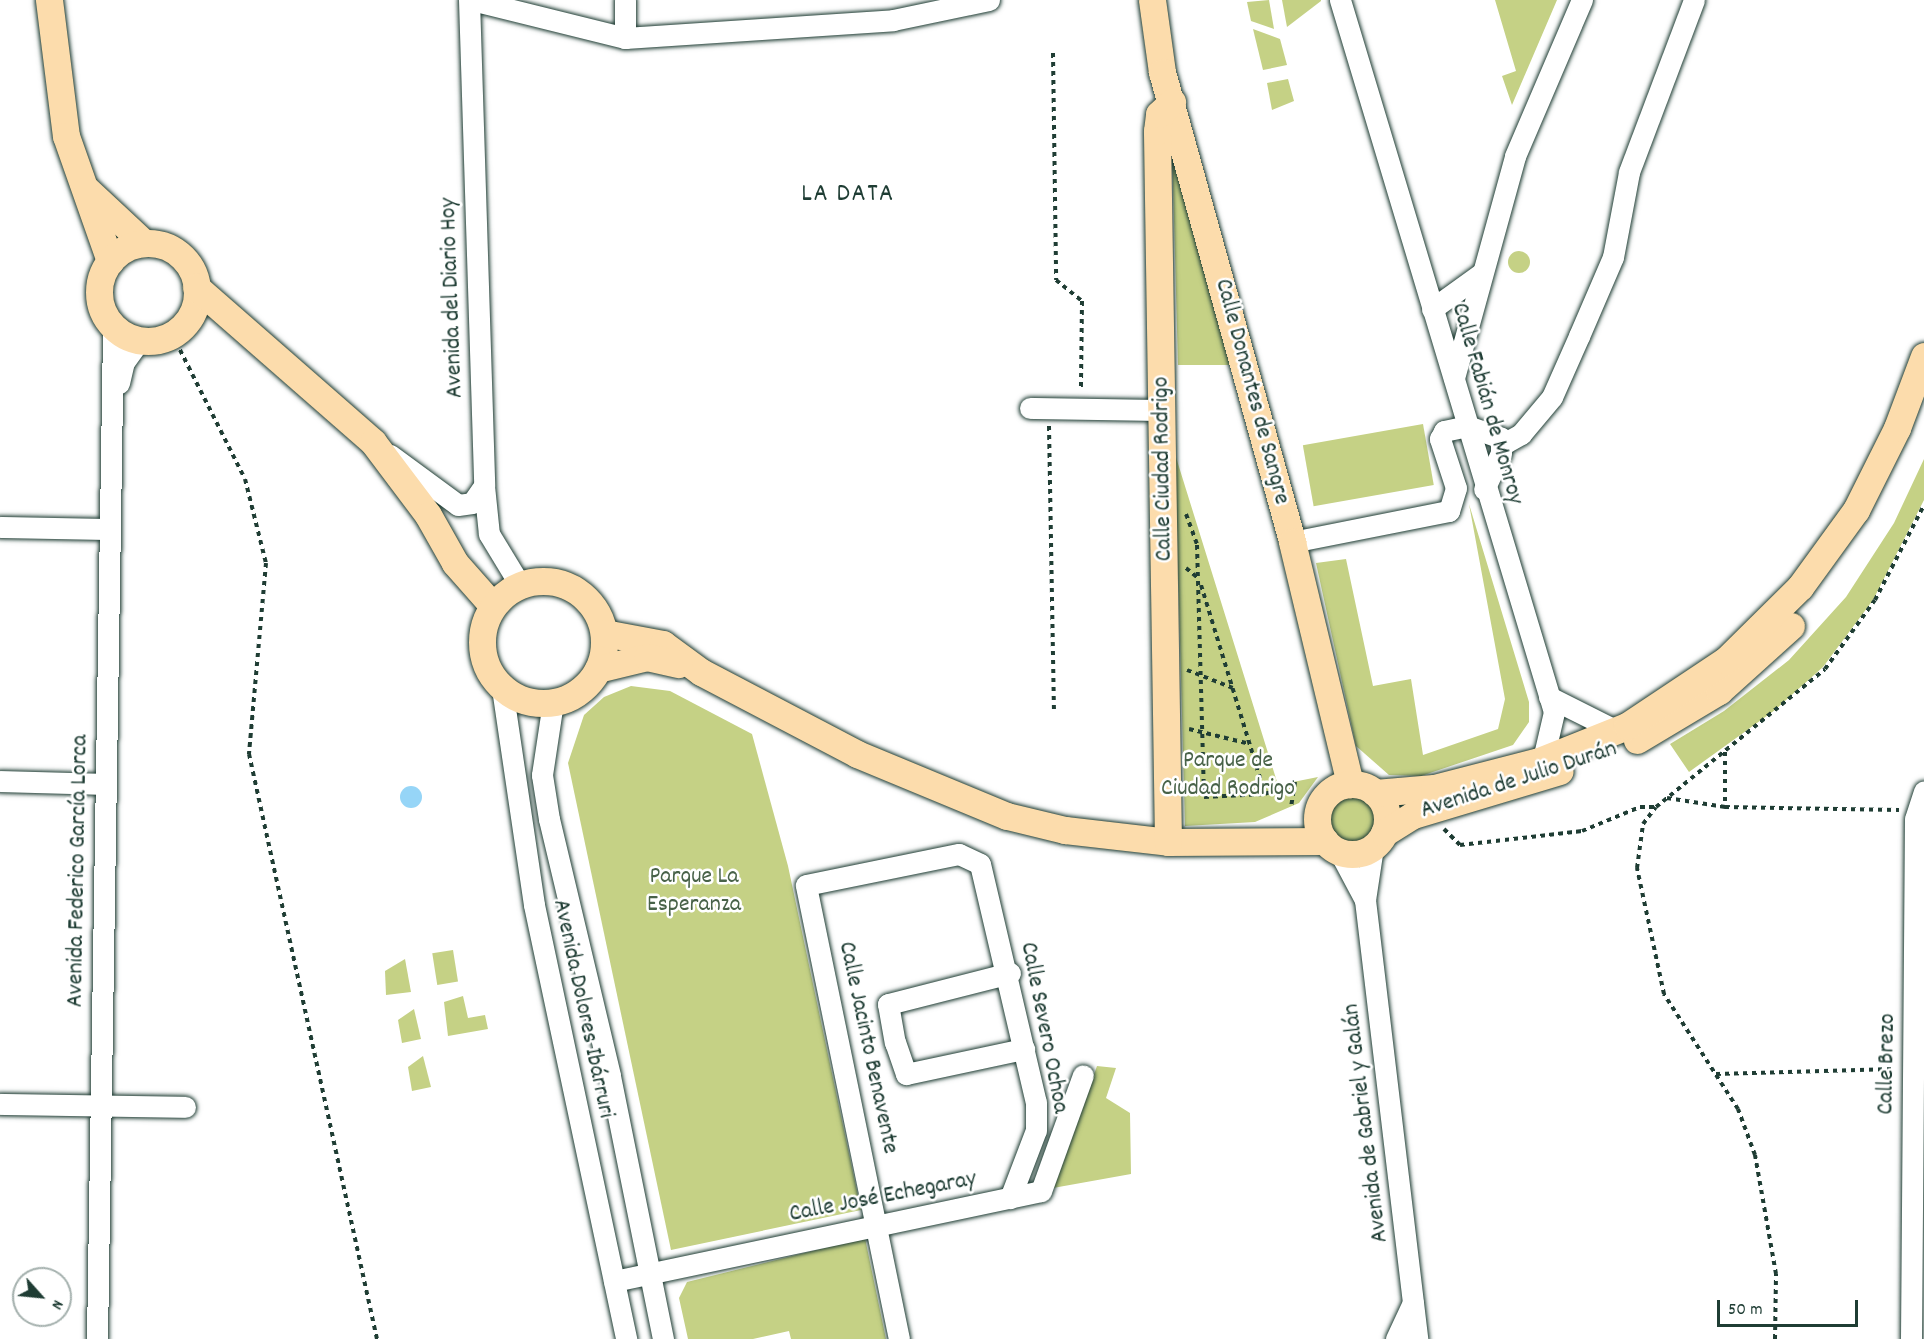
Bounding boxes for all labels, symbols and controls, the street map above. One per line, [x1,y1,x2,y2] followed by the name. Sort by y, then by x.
[801,179,895,211] district label: LA DATA
[435,197,471,399] street label: Avenida del Diario Hoy
[1207,276,1295,508] street label: Calle Donantes de Sangre
[1443,300,1529,508] street label: Calle Fabián de Monroy
[1148,376,1180,562] street label: Calle Ciudad Rodrigo
[62,734,96,1008] street label: Avenida Federico García Lorca
[1417,736,1621,826] street label: Avenida de Julio Durán
[1161,748,1295,804] park label: Parque de Ciudad Rodrigo
[647,864,741,920] park label: Parque La Esperanza
[545,897,619,1121] street label: Avenida Dolores Ibárruri
[830,939,904,1157] street label: Calle Jacinto Benavente
[1012,940,1074,1116] street label: Calle Severo Ochoa
[1338,1002,1396,1244] street label: Avenida de Gabriel y Galán
[1873,1013,1903,1115] street label: Calle Brezo
[787,1166,979,1230] street label: Calle José Echegaray
[12,1267,72,1327] north arrow
[1720,1288,1861,1326] scale bar
[45,1296,69,1313] text: N
[1728,1298,1763,1323] text: 50 m

